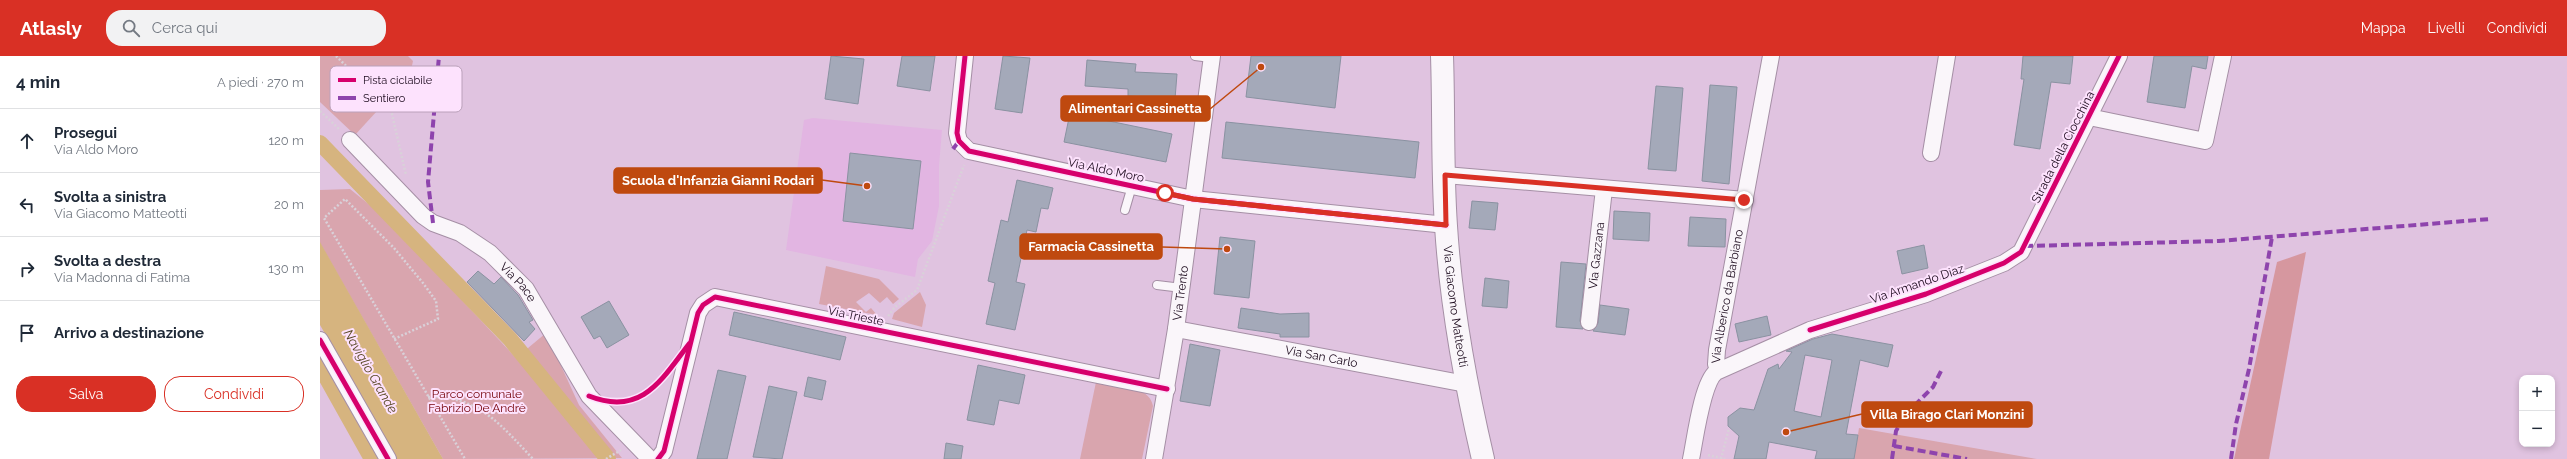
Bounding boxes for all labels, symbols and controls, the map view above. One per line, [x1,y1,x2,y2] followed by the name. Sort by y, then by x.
[106,10,386,46] search box
[20,17,82,39] text: Atlasly
[120,17,142,39] icon: search
[152,19,218,37] text: Cerca qui
[2361,20,2406,36] text: Mappa
[2428,20,2465,36] text: Livelli
[2487,20,2547,36] text: Condividi
[330,66,462,112] legend
[16,72,60,92] text: 4 min
[363,74,433,87] text: Pista ciclabile
[217,75,304,90] text: A piedi · 270 m
[2029,89,2097,205] street label: Strada della Ciocchina
[363,92,406,105] text: Sentiero
[1061,96,1210,121] callout: Alimentari Cassinetta
[1068,101,1202,116] text: Alimentari Cassinetta
[54,124,117,142] text: Prosegui
[16,130,38,152] icon: ahead
[268,133,304,148] text: 120 m
[54,142,138,157] text: Via Aldo Moro
[1067,155,1145,185] street label: Via Aldo Moro
[614,168,822,193] callout: Scuola d'Infanzia Gianni Rodari
[622,173,814,188] text: Scuola d'Infanzia Gianni Rodari
[1156,184,1174,202] route start
[54,188,166,206] text: Svolta a sinistra
[1735,191,1753,209] route end
[16,194,38,216] icon: left
[274,197,304,212] text: 20 m
[54,206,187,221] text: Via Giacomo Matteotti
[1586,221,1607,290] street label: Via Gazzana
[1709,228,1746,364] street label: Via Alberico da Barbiano
[1020,234,1162,259] callout: Farmacia Cassinetta
[1028,239,1154,254] text: Farmacia Cassinetta
[1440,245,1471,368] street label: Via Giacomo Matteotti
[54,252,161,270] text: Svolta a destra
[16,258,38,280] icon: right
[497,260,539,304] street label: Via Pace
[268,261,304,276] text: 130 m
[1868,261,1966,307] street label: Via Armando Diaz
[1170,265,1191,322] street label: Via Trento
[54,270,190,285] text: Via Madonna di Fatima
[827,303,885,329] street label: Via Trieste
[16,322,38,344] icon: arrive
[54,324,204,342] text: Arrivo a destinazione
[341,327,401,416] water label: Naviglio Grande
[1284,343,1359,370] street label: Via San Carlo
[2519,375,2555,447] map controls
[2519,375,2555,411] button: +
[16,376,156,412] button: Salva
[164,376,304,412] button: Condividi
[428,387,526,415] park label: Parco comunale Fabrizio De Andrè
[1862,402,2032,427] callout: Villa Birago Clari Monzini
[1870,407,2024,422] text: Villa Birago Clari Monzini
[2519,411,2555,447] button: −

